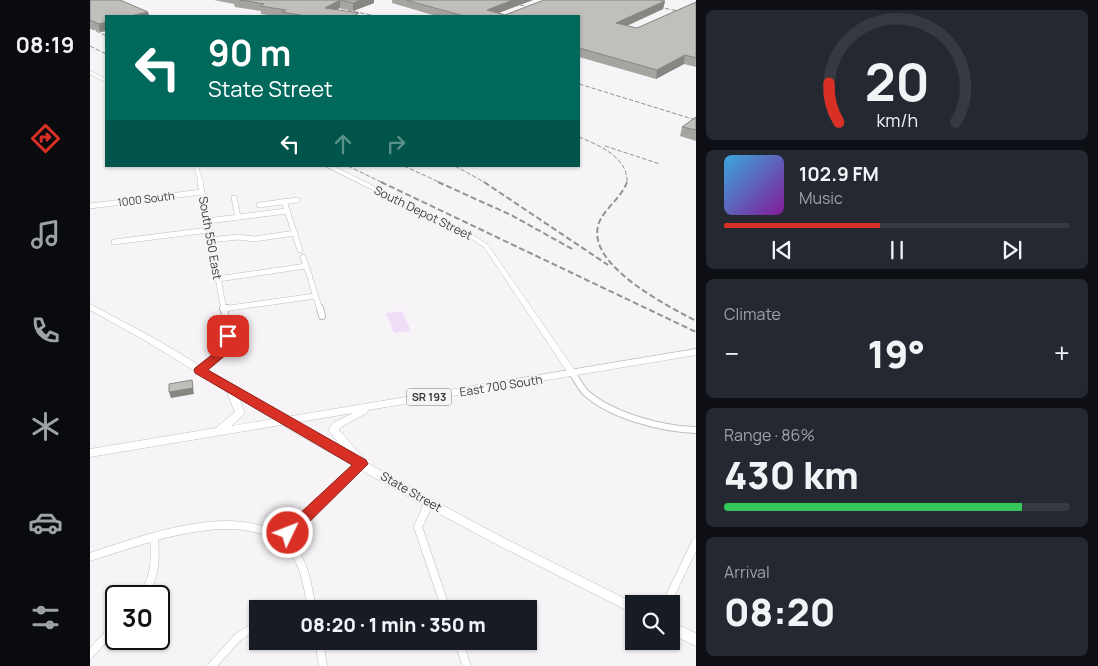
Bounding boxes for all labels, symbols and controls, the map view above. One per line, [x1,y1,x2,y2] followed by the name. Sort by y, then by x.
[208,29,291,77] text: 90 m
[16,30,74,60] text: 08:19
[125,35,190,100] icon: left
[864,46,930,117] text: 20
[208,74,333,104] text: State Street
[876,108,918,132] text: km/h
[28,121,63,156] icon: directions
[276,130,304,158] icon: left
[329,130,357,158] icon: ahead
[382,130,410,158] icon: right
[799,161,879,187] text: 102.9 FM
[371,181,475,244] street label: South Depot Street
[799,187,843,209] text: Music
[117,188,175,209] street label: 1000 South
[195,195,226,281] street label: South 550 East
[28,217,63,252] icon: music
[768,236,796,264] icon: previous
[883,236,911,264] icon: pause
[998,236,1026,264] icon: next
[724,303,781,325] text: Climate
[28,313,63,348] icon: phone
[207,315,249,357] pin
[214,322,242,350] icon: arrive
[867,327,925,379] text: 19°
[724,334,739,372] text: −
[1054,334,1070,372] text: +
[458,371,544,400] street label: East 700 South
[406,388,452,406] road number: SR 193
[28,409,63,444] icon: climate
[724,424,815,446] text: Range · 86%
[724,448,859,500] text: 430 km
[378,467,445,516] street label: State Street
[28,505,63,540] icon: car
[261,506,313,558] position arrow
[724,561,770,583] text: Arrival
[105,585,170,650] speed limit sign: 30
[724,585,835,637] text: 08:20
[625,595,680,650] map controls
[625,595,680,650] button: search
[28,600,63,635] icon: filters
[300,612,486,638] text: 08:20 · 1 min · 350 m

